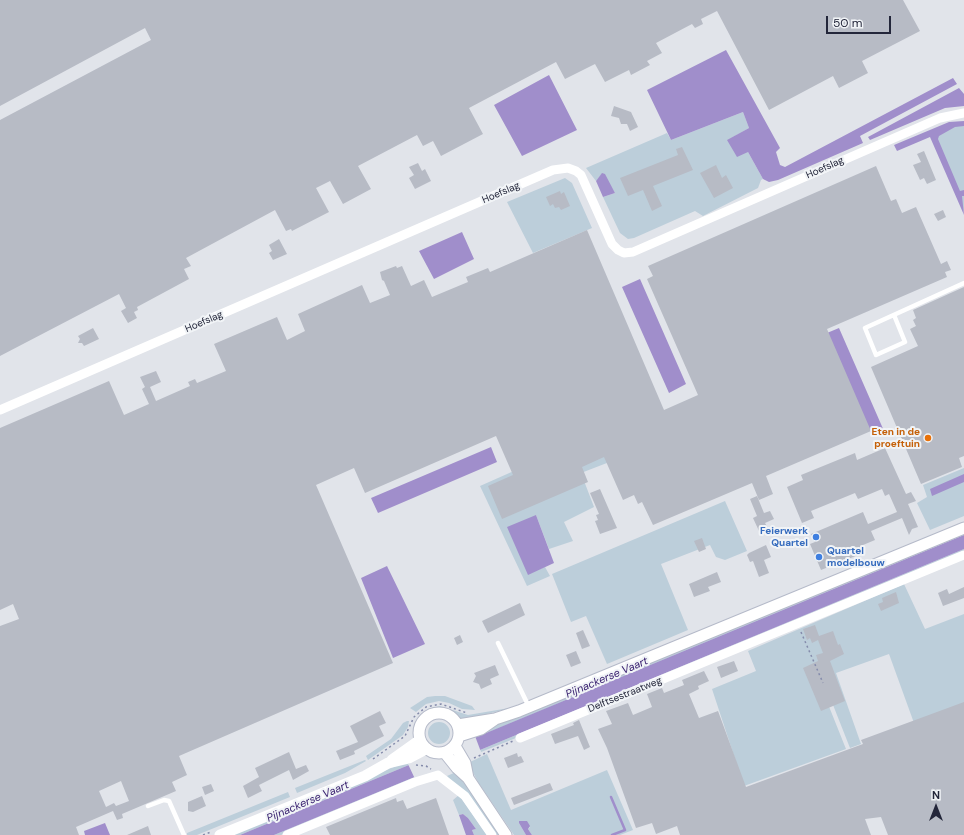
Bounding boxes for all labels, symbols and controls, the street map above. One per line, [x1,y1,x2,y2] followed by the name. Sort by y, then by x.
[828,8,893,34] scale bar
[833,15,862,31] text: 50 m
[804,154,846,182] street label: Hoefslag
[480,180,522,206] street label: Hoefslag
[183,309,225,335] street label: Hoefslag
[872,426,920,450] place label: Eten in de proeftuin
[923,433,933,443] marker: Eten in de proeftuin
[760,525,808,548] place label: Feierwerk Quartel
[811,532,821,542] marker: Feierwerk Quartel
[827,545,885,568] place label: Quartel modelbouw
[814,552,824,562] marker: Quartel modelbouw
[564,655,650,701] water label: Pijnackerse Vaart
[586,675,664,715] street label: Delftsestraatweg
[265,779,351,825] water label: Pijnackerse Vaart
[916,787,956,827] north arrow
[932,788,940,802] text: N

